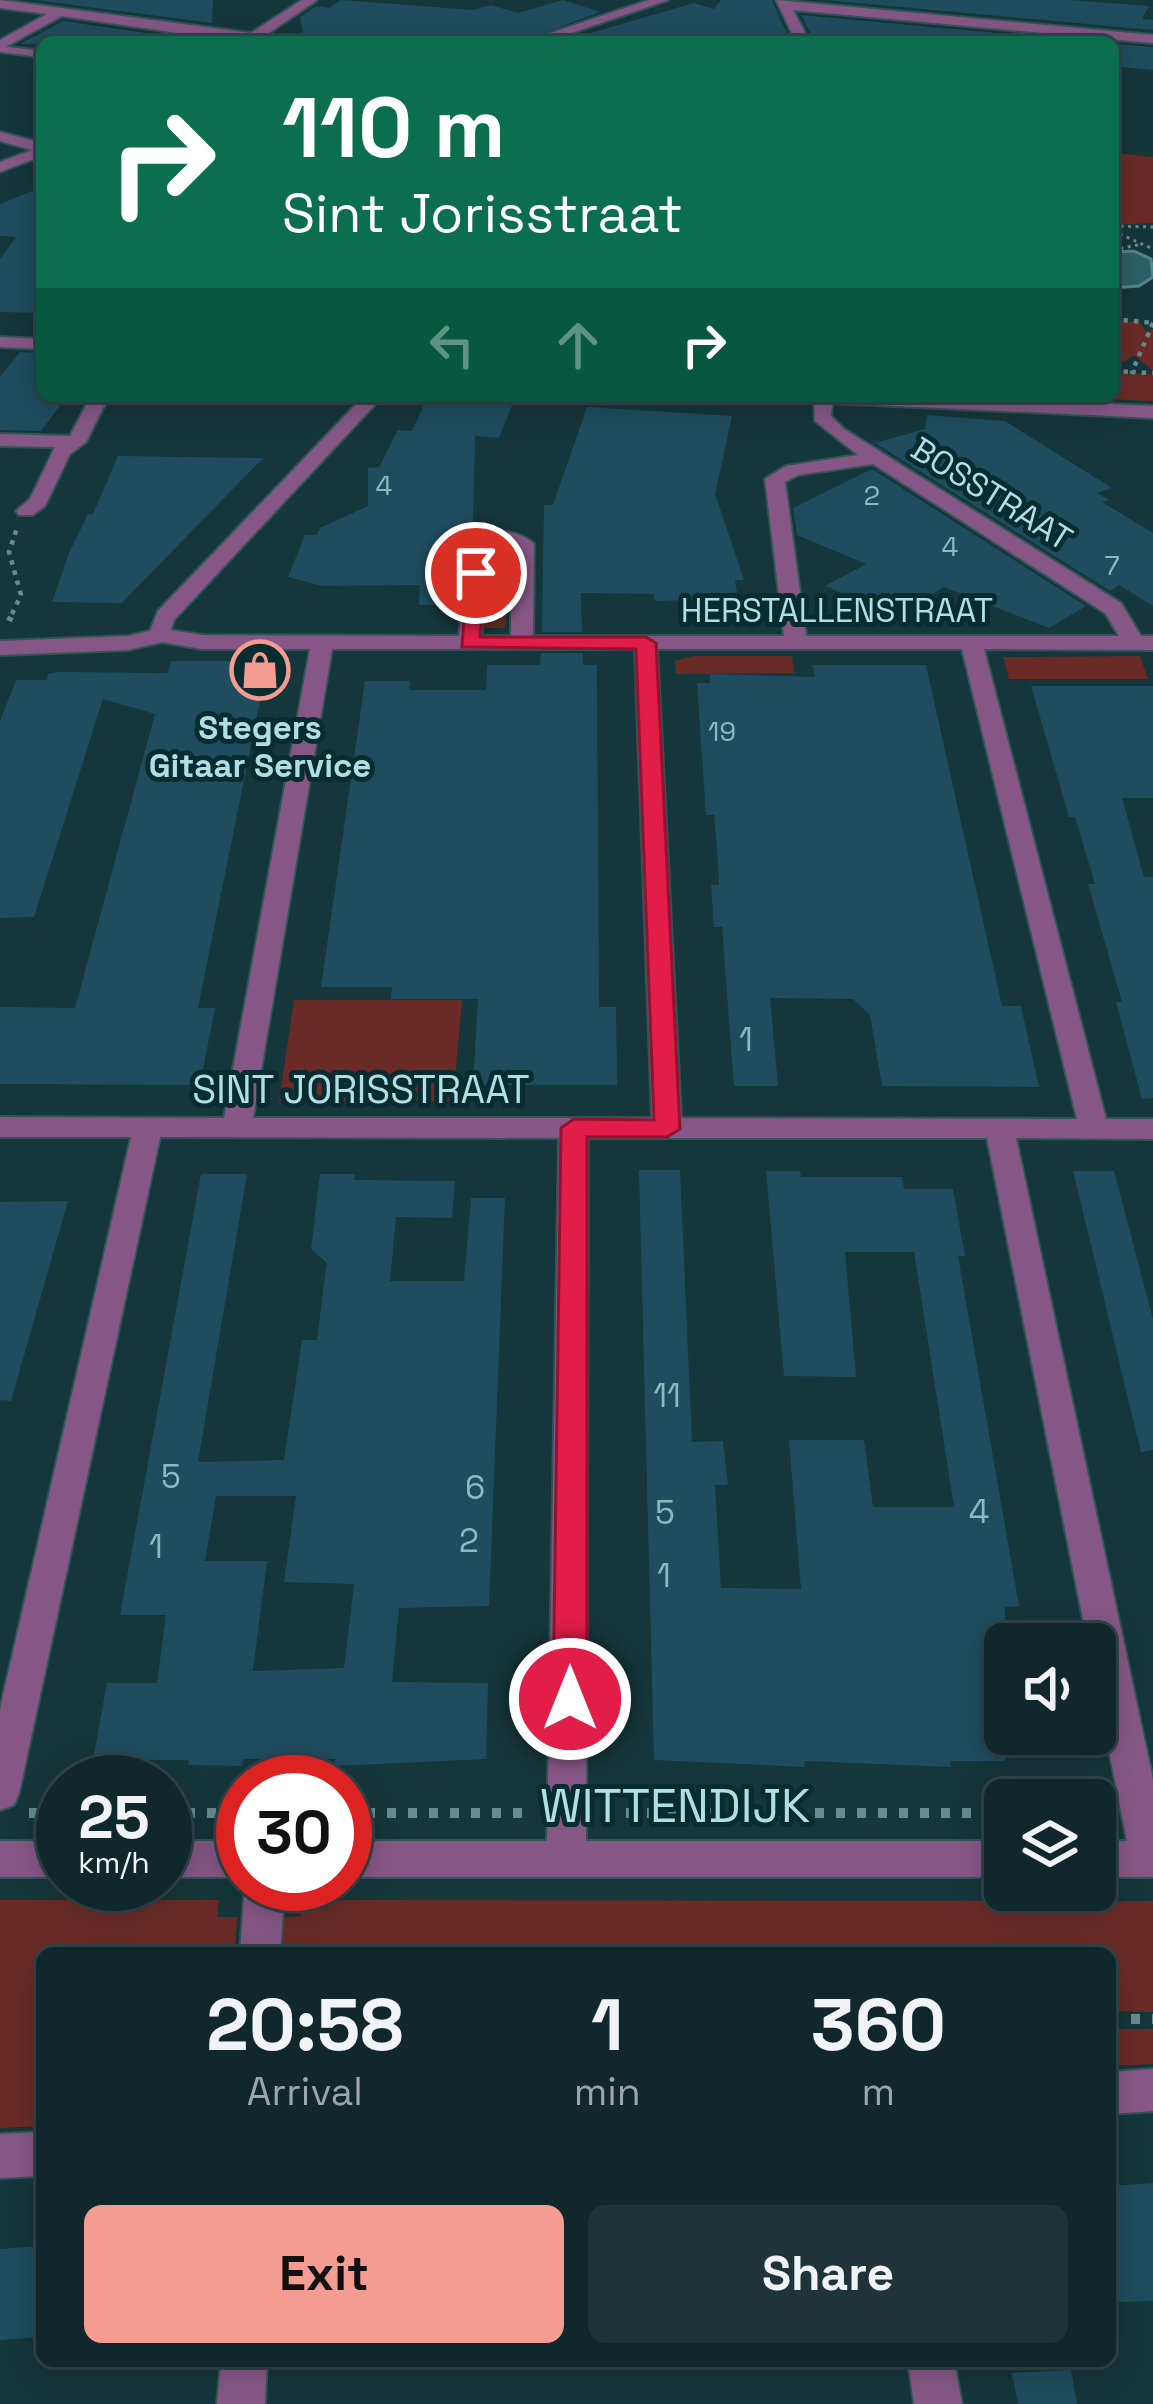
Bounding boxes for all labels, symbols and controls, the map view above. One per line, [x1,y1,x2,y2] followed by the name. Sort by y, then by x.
[282,74,505,182] text: 110 m
[84,84,240,240] icon: right
[282,179,683,248] text: Sint Jorisstraat
[419,312,485,378] icon: left
[545,312,611,378] icon: ahead
[671,312,737,378] icon: right
[903,428,1080,560] street label: BOSSTRAAT
[376,468,393,503] house number: 4
[864,478,880,513] house number: 2
[425,522,527,624] pin
[942,529,959,564] house number: 4
[443,540,509,606] icon: arrive
[1104,548,1120,583] house number: 7
[681,590,993,632] street label: HERSTALLENSTRAAT
[229,639,291,701] shop icon: Stegers Gitaar Service
[149,707,371,787] place label: Stegers Gitaar Service
[708,714,736,749] house number: 19
[739,1019,753,1061] house number: 1
[192,1065,530,1114] street label: SINT JORISSTRAAT
[653,1375,681,1417] house number: 11
[161,1456,181,1498] house number: 5
[465,1467,485,1509] house number: 6
[969,1491,989,1533] house number: 4
[655,1492,675,1534] house number: 5
[459,1520,479,1562] house number: 2
[149,1526,163,1568] house number: 1
[657,1555,671,1597] house number: 1
[984,1623,1116,1911] map controls
[984,1623,1116,1755] button: sound
[507,1636,633,1762] position arrow
[216,1755,372,1911] speed limit sign: 30
[540,1775,810,1836] street label: WITTENDIJK
[78,1779,150,1856] text: 25
[984,1779,1116,1911] button: layers
[78,1843,150,1882] text: km/h
[206,1979,403,2071] text: 20:58
[591,1979,623,2071] text: 1
[811,1979,946,2071] text: 360
[247,2067,363,2116] text: Arrival
[574,2067,641,2116] text: min
[862,2067,895,2116] text: m
[84,2205,564,2343] button: Exit
[588,2205,1068,2343] button: Share

